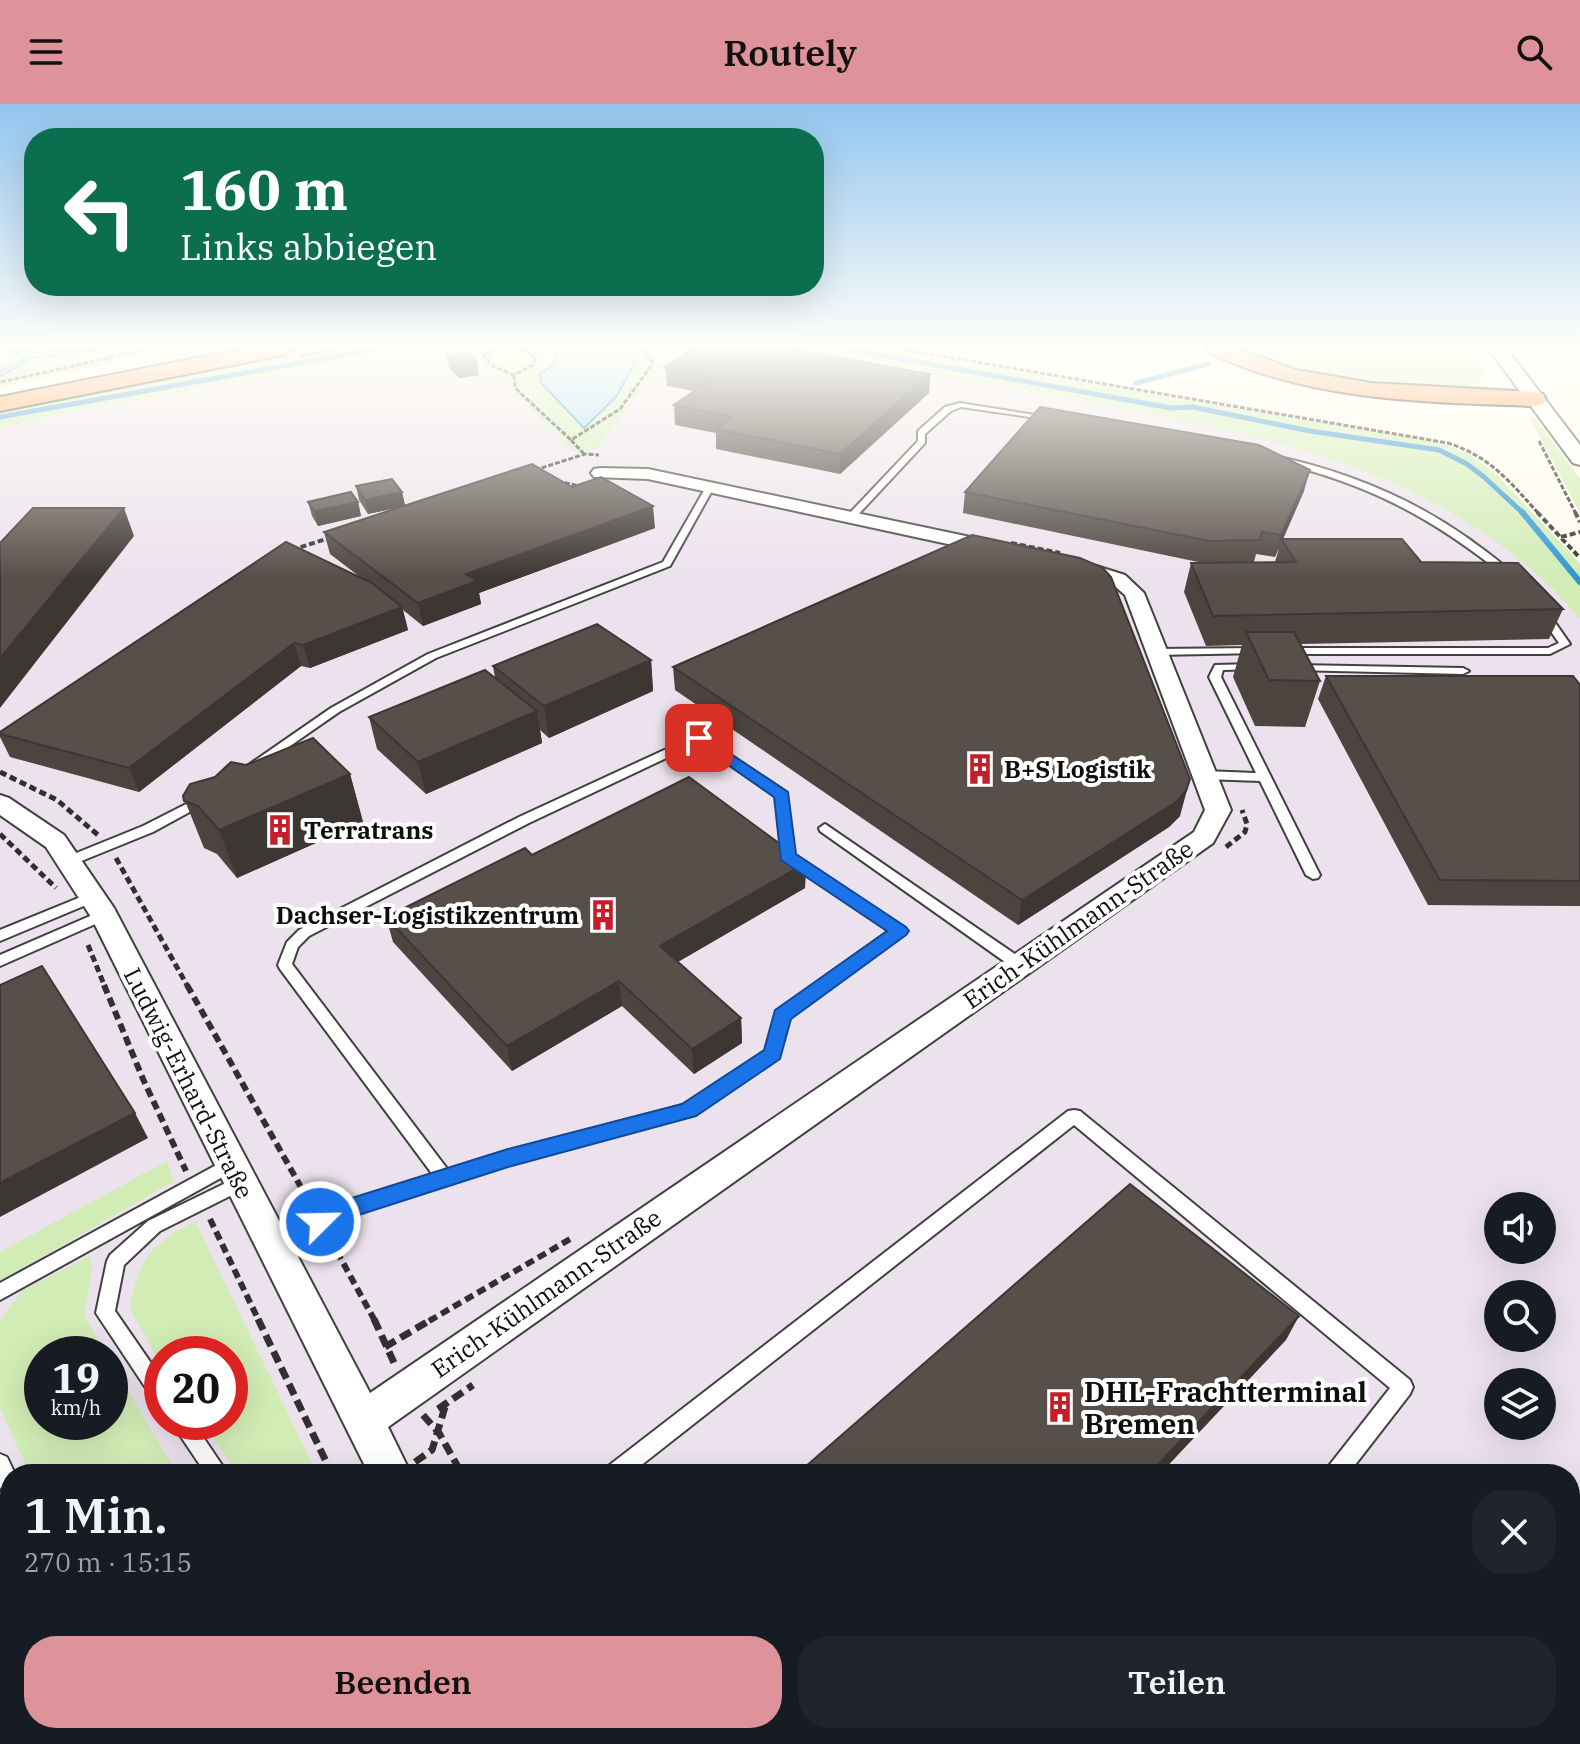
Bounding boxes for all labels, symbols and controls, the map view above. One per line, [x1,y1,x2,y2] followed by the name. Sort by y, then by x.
[723,29,857,76] text: Routely
[24,30,68,74] icon: menu
[1512,30,1556,74] icon: search
[180,153,348,225] text: 160 m
[48,160,152,264] icon: left
[180,223,437,270] text: Links abbiegen
[665,704,733,772] pin
[677,716,721,760] icon: arrive
[963,752,997,786] building icon: B+S Logistik
[1004,753,1151,785] place label: B+S Logistik
[263,813,297,847] building icon: Terratrans
[304,814,433,846] place label: Terratrans
[957,832,1199,1016] street label: Erich-Kühlmann-Straße
[586,898,620,932] building icon: Dachser-Logistikzentrum
[276,899,579,931] place label: Dachser-Logistikzentrum
[117,962,261,1204] street label: Ludwig-Erhard-Straße
[278,1180,362,1264] position arrow
[1484,1192,1556,1440] map controls
[1484,1192,1556,1264] button: sound
[425,1201,667,1385] street label: Erich-Kühlmann-Straße
[1484,1280,1556,1352] button: search
[144,1336,248,1440] speed limit sign: 20
[52,1352,100,1404] text: 19
[1484,1368,1556,1440] button: layers
[1084,1373,1367,1442] place label: DHL-Frachtterminal Bremen
[1043,1390,1077,1424] building icon: DHL-Frachtterminal Bremen
[51,1394,101,1421] text: km/h
[24,1484,168,1546] text: 1 Min.
[1472,1490,1556,1574] button: close
[24,1545,192,1579] text: 270 m · 15:15
[24,1636,782,1728] button: Beenden
[798,1636,1556,1728] button: Teilen

